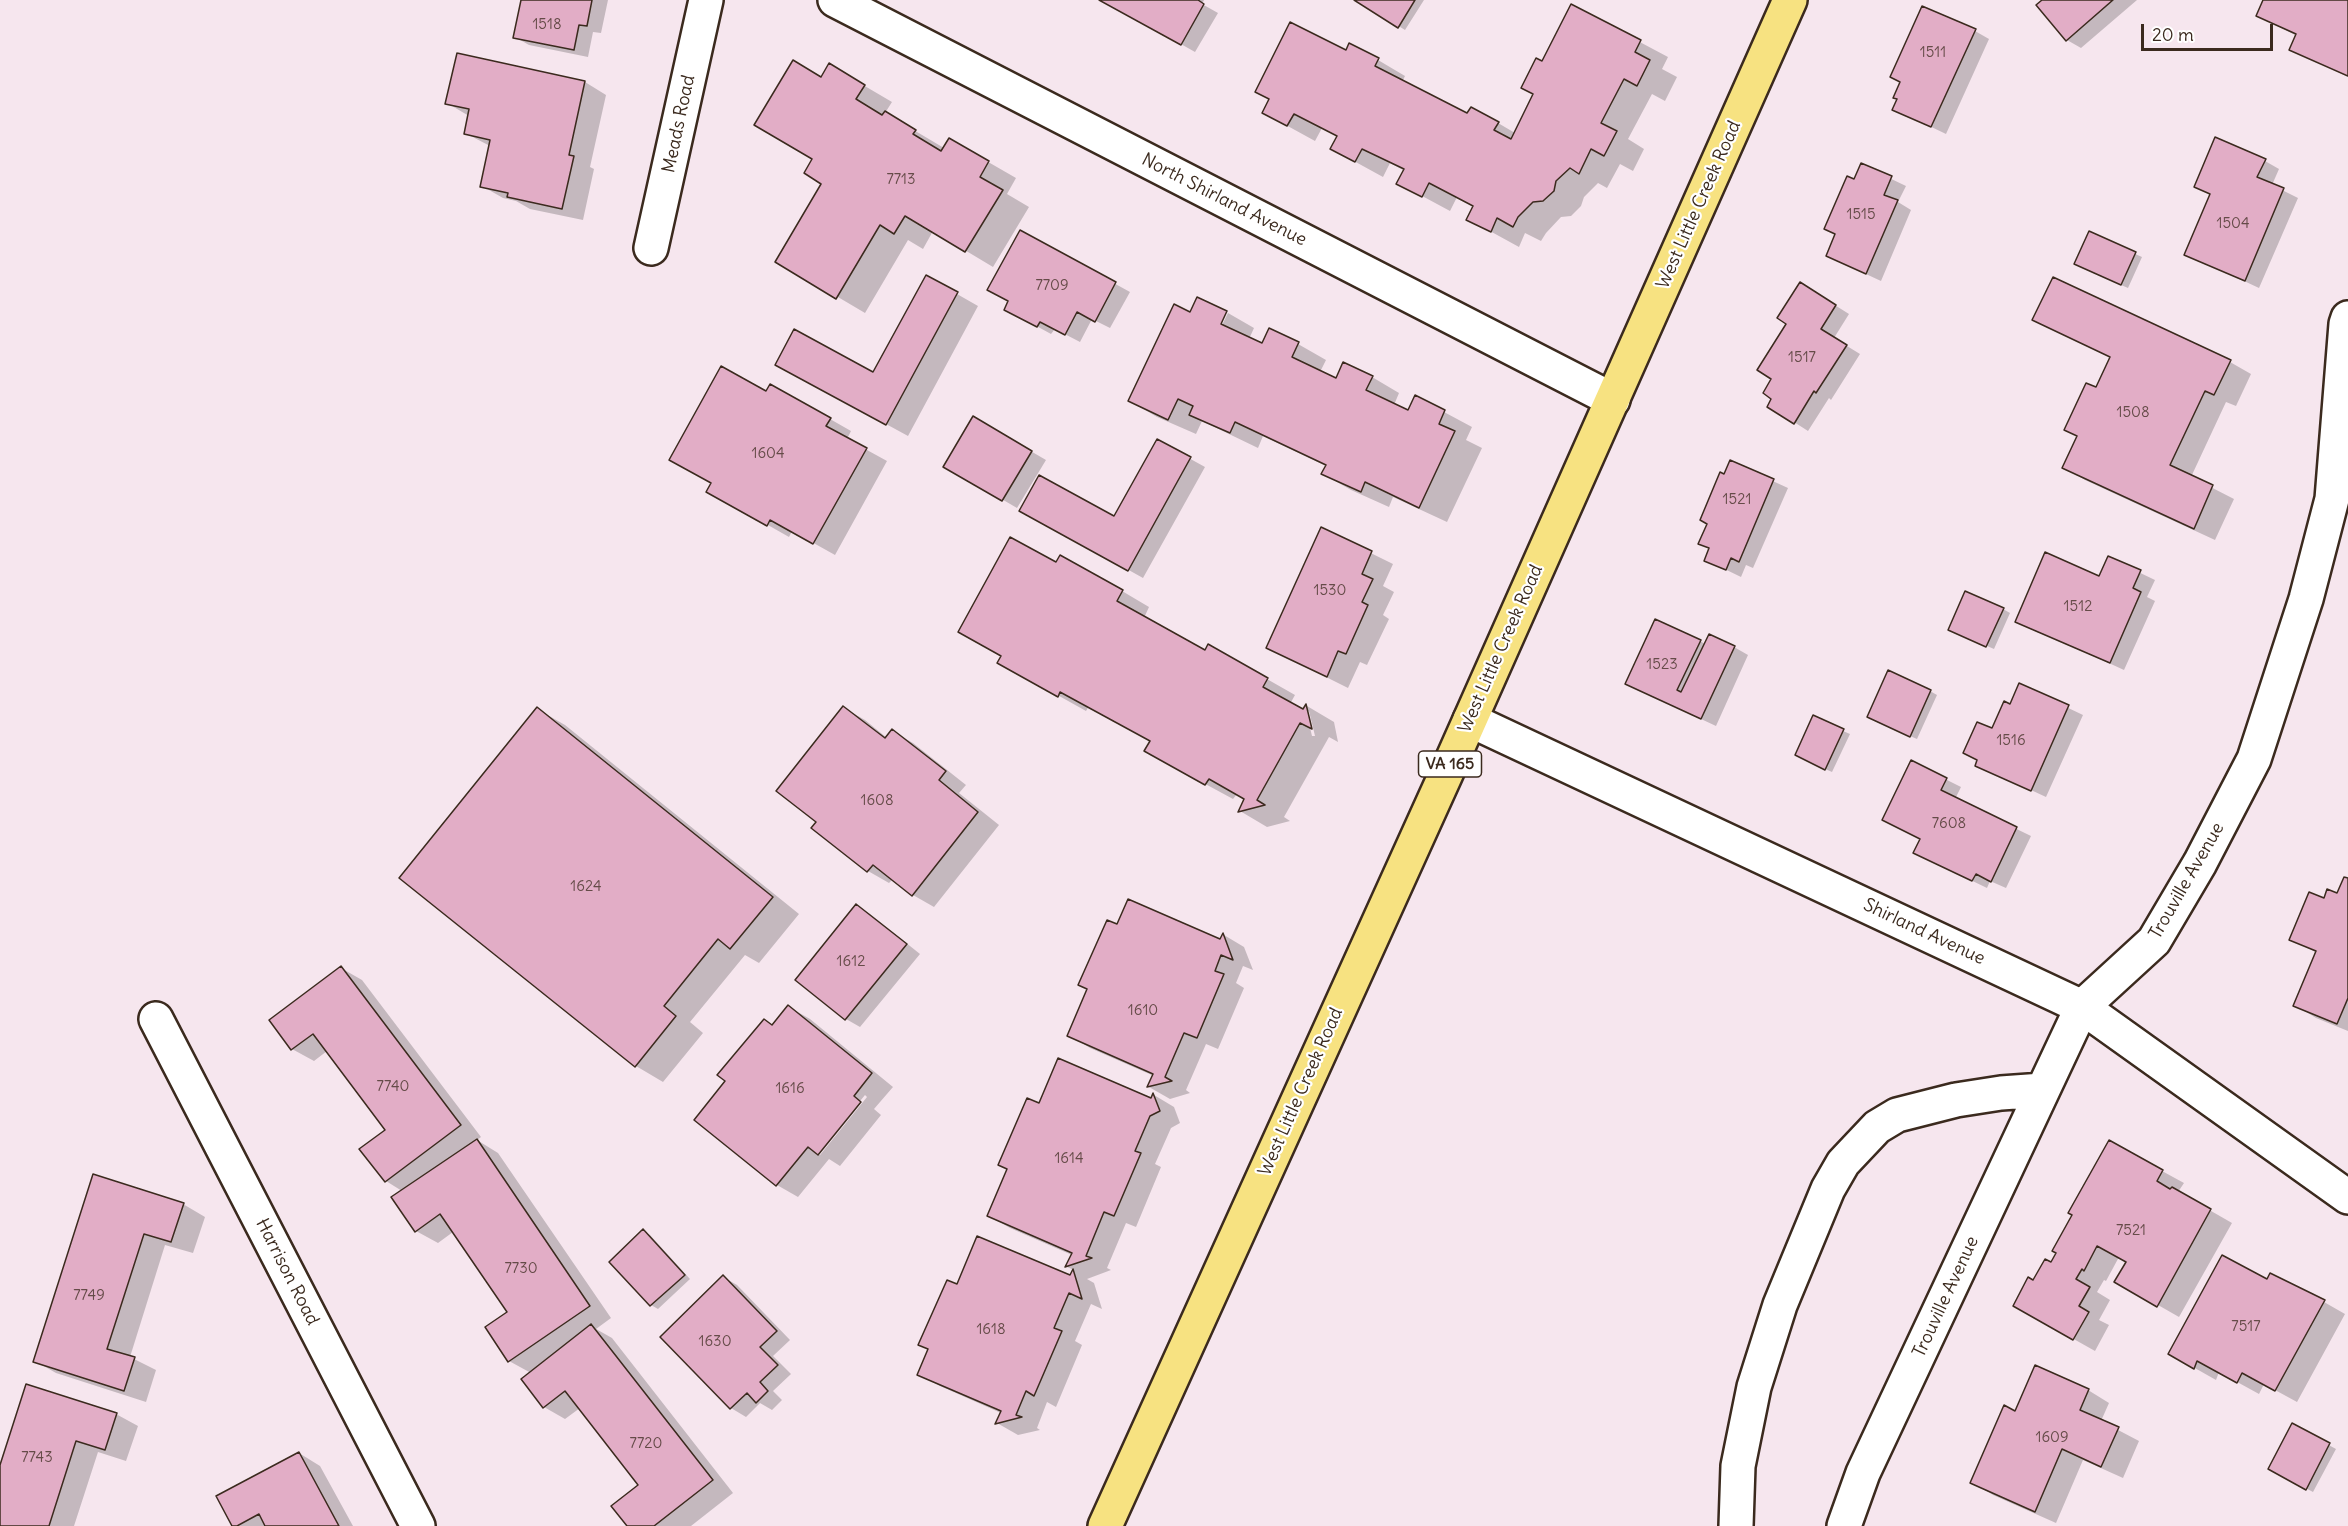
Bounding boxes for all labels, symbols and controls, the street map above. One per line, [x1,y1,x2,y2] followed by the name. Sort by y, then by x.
[2144,12,2276,50] scale bar
[532,16,562,34] house number: 1518
[2152,23,2194,46] text: 20 m
[1920,44,1946,62] house number: 1511
[658,73,700,175] street label: Meads Road
[1652,118,1746,292] street label: West Little Creek Road
[1138,149,1310,251] street label: North Shirland Avenue
[886,171,916,189] house number: 7713
[1846,206,1876,224] house number: 1515
[2216,215,2250,233] house number: 1504
[1035,277,1069,295] house number: 7709
[1788,349,1816,367] house number: 1517
[2116,404,2150,422] house number: 1508
[751,445,785,463] house number: 1604
[1723,491,1751,509] house number: 1521
[1454,562,1548,736] street label: West Little Creek Road
[1314,582,1346,600] house number: 1530
[2064,598,2092,616] house number: 1512
[1646,656,1678,674] house number: 1523
[1996,732,2026,750] house number: 1516
[1418,751,1482,777] road number: VA 165
[860,792,894,810] house number: 1608
[1932,815,1966,833] house number: 7608
[2145,819,2229,943] street label: Trouville Avenue
[570,878,602,896] house number: 1624
[1860,894,1988,970] street label: Shirland Avenue
[837,953,865,971] house number: 1612
[1128,1002,1158,1020] house number: 1610
[1254,1005,1348,1179] street label: West Little Creek Road
[377,1078,409,1096] house number: 7740
[775,1080,805,1098] house number: 1616
[1054,1150,1084,1168] house number: 1614
[251,1215,323,1329] street label: Harrison Road
[2116,1222,2146,1240] house number: 7521
[1908,1233,1984,1361] street label: Trouville Avenue
[504,1260,538,1278] house number: 7730
[73,1287,105,1305] house number: 7749
[2231,1318,2261,1336] house number: 7517
[976,1321,1006,1339] house number: 1618
[699,1333,731,1351] house number: 1630
[2035,1429,2069,1447] house number: 1609
[630,1435,662,1453] house number: 7720
[21,1449,53,1467] house number: 7743

